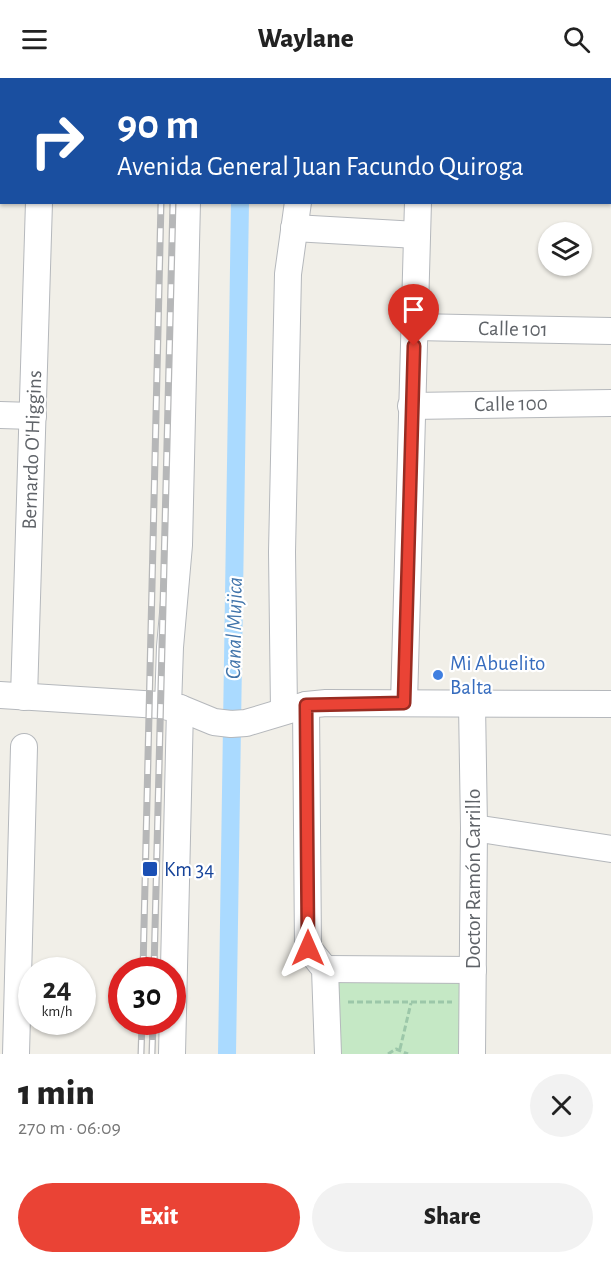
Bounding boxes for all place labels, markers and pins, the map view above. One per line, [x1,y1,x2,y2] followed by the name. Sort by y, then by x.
[388,284,439,346] pin
[450,653,545,698] place label: Mi Abuelito Balta
[431,668,445,682] marker: Mi Abuelito Balta
[164,859,214,880] place label: Km 34
[141,860,159,878] marker: Km 34

